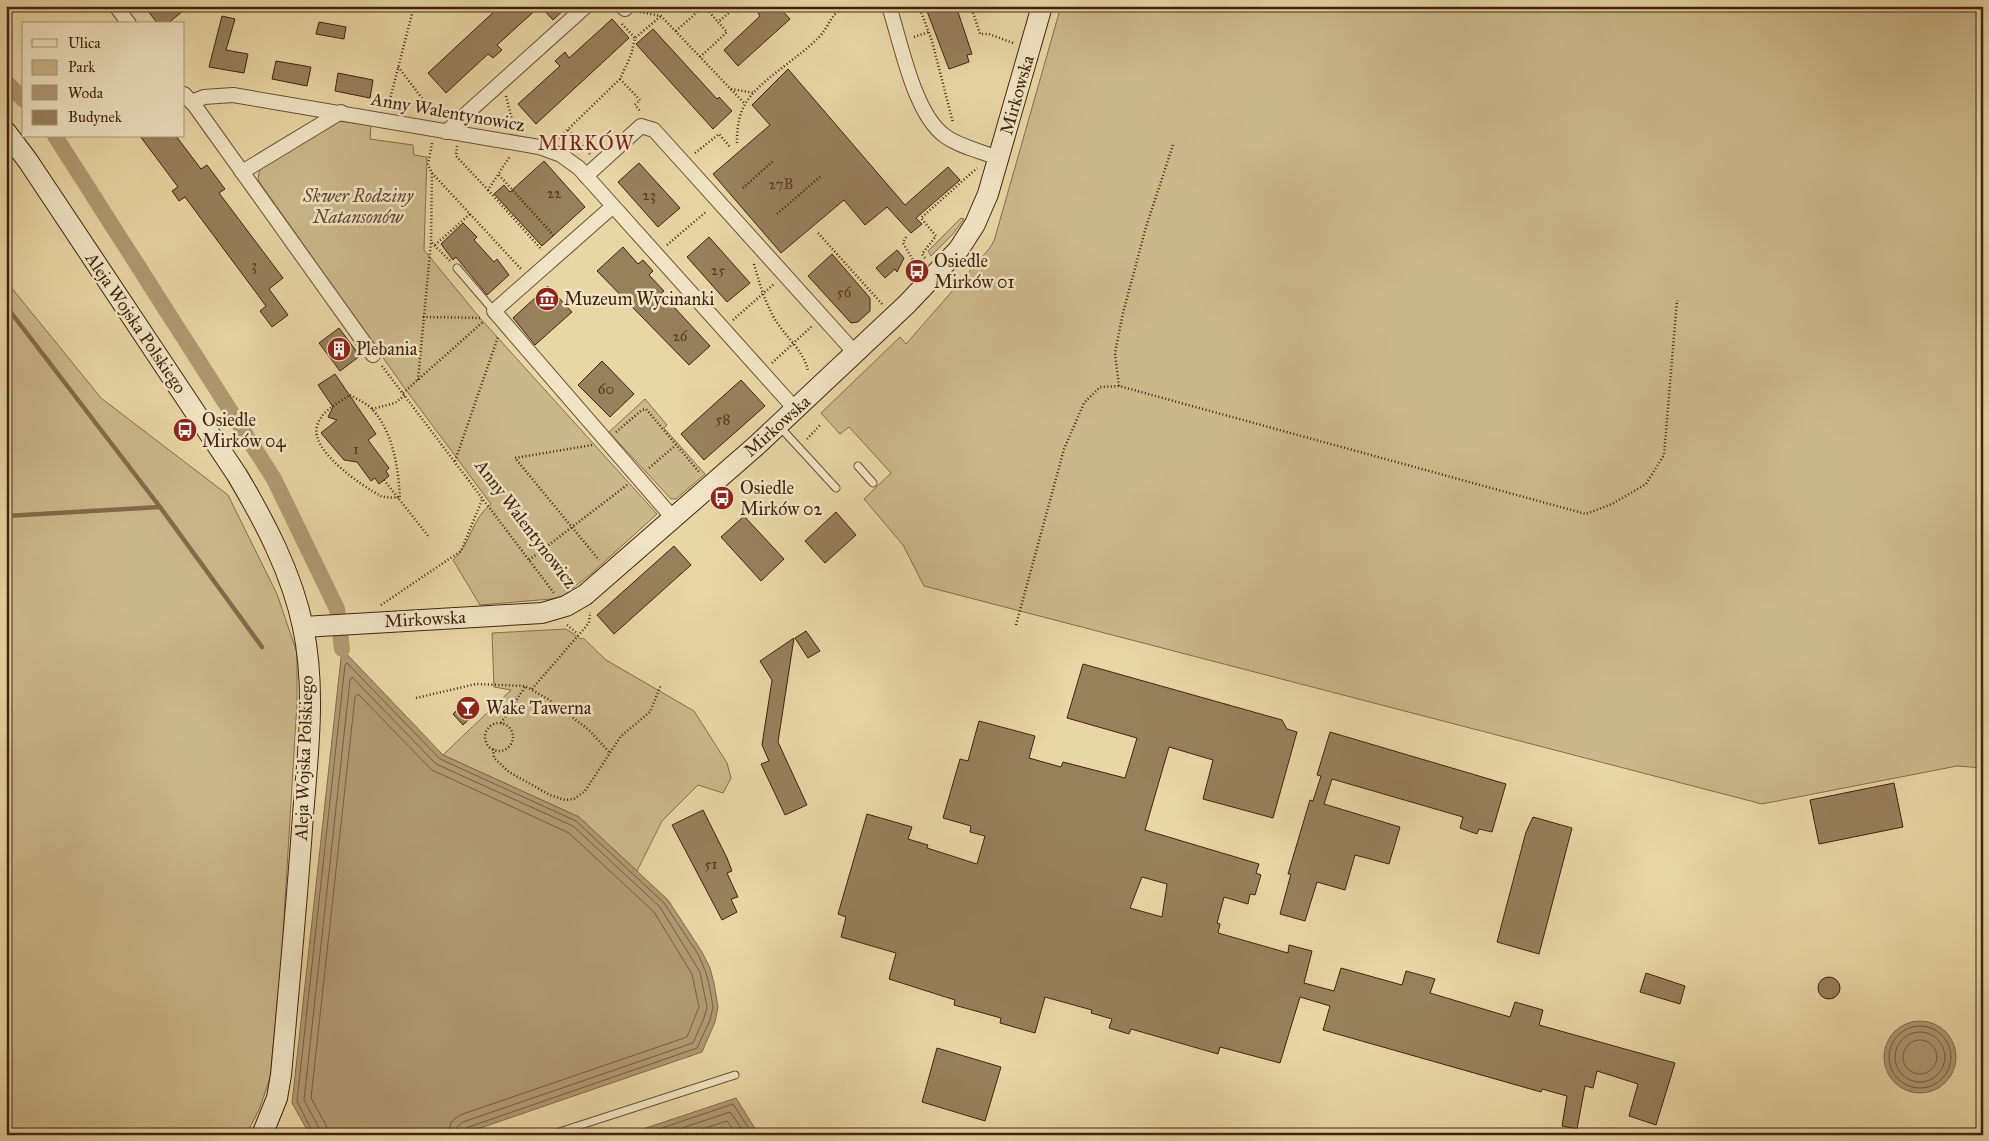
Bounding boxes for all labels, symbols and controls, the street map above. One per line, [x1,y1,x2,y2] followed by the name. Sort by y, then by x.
[22,22,185,138] legend
[68,34,101,52] text: Ulica
[995,52,1039,137] street label: Mirkowska
[68,58,95,76] text: Park
[68,84,104,102] text: Woda
[368,87,527,136] street label: Anny Walentynowicz
[68,108,122,126] text: Budynek
[538,129,634,155] district label: MIRKÓW
[769,175,793,193] house number: 27B
[547,184,562,202] house number: 22
[302,185,414,228] park label: Skwer Rodziny Natansonów
[642,186,656,204] house number: 23
[79,248,191,398] street label: Aleja Wojska Polskiego
[934,250,1015,293] place label: Osiedle Mirków 01
[251,256,257,274] house number: 3
[904,258,930,284] bus stop icon: Osiedle Mirków 01
[711,261,725,279] house number: 25
[837,283,853,301] house number: 56
[534,286,560,312] museum icon: Muzeum Wycinanki
[564,288,715,310] place label: Muzeum Wycinanki
[672,327,689,345] house number: 26
[326,336,352,362] building icon: Plebania
[356,338,418,360] place label: Plebania
[598,380,614,398] house number: 60
[739,390,815,462] street label: Mirkowska
[202,409,287,452] place label: Osiedle Mirków 04
[716,410,730,428] house number: 58
[172,417,198,443] bus stop icon: Osiedle Mirków 04
[353,440,359,458] house number: 1
[470,454,582,593] street label: Anny Walentynowicz
[740,477,823,520] place label: Osiedle Mirków 02
[709,485,735,511] bus stop icon: Osiedle Mirków 02
[384,606,467,632] street label: Mirkowska
[290,675,319,842] street label: Aleja Wojska Polskiego
[455,695,481,721] bar icon: Wake Tawerna
[486,697,592,719] place label: Wake Tawerna
[705,855,718,873] house number: 51

